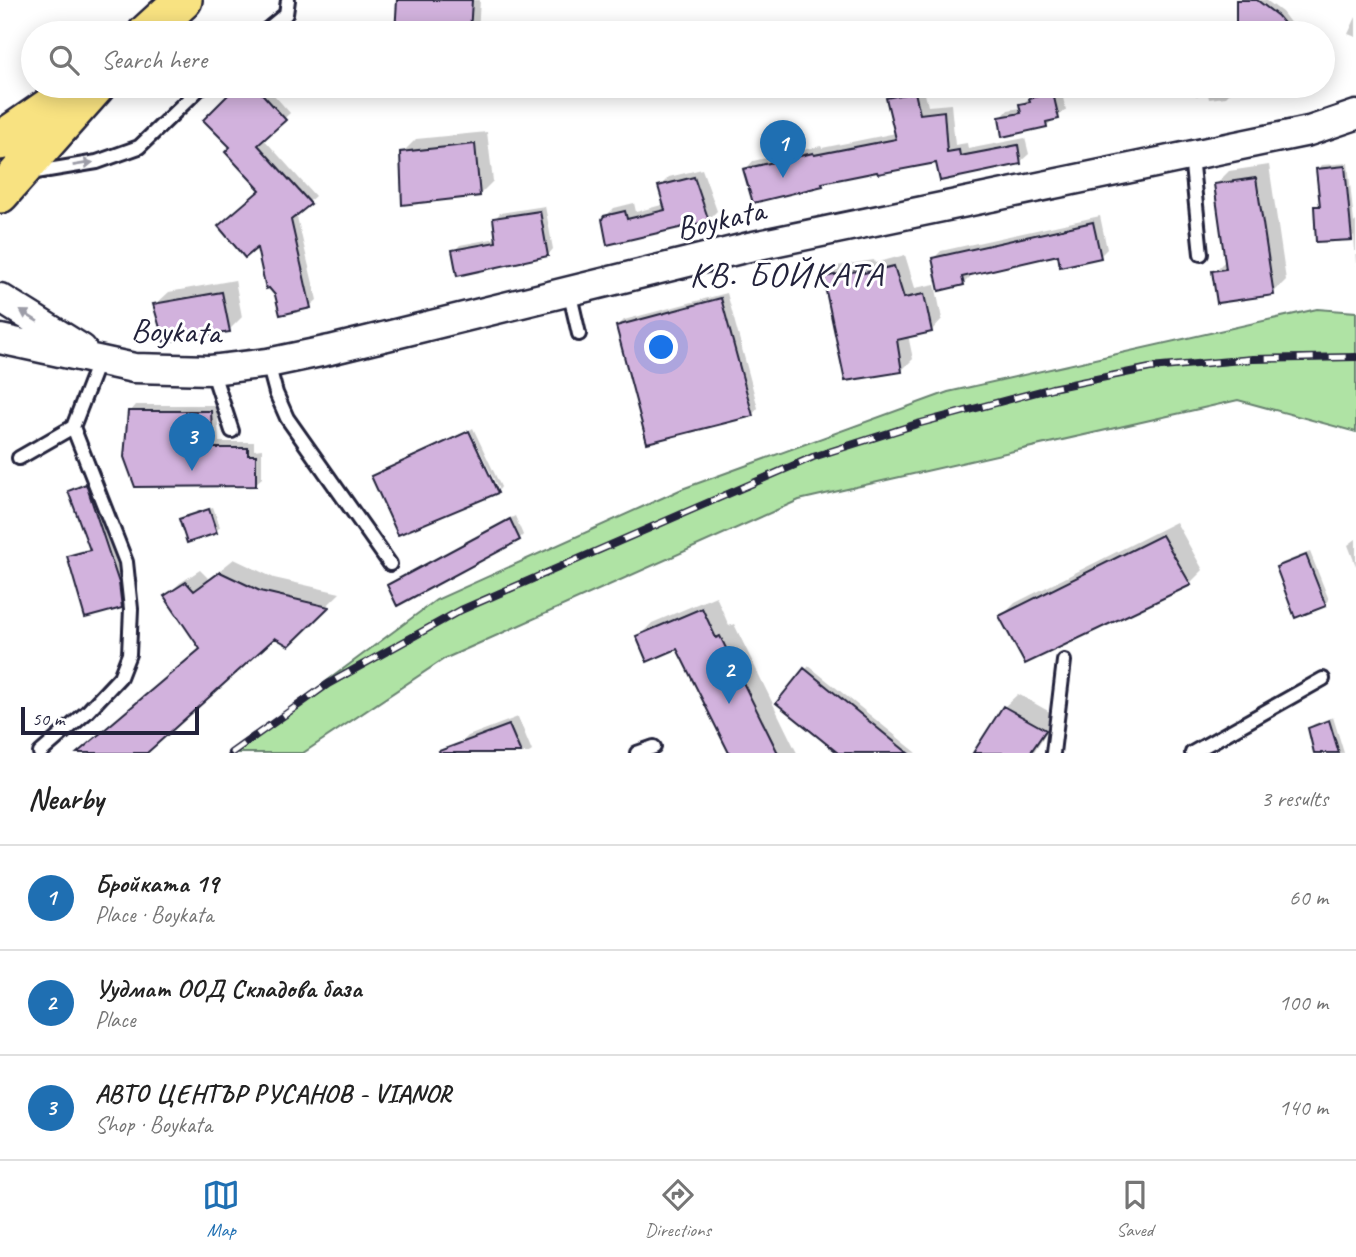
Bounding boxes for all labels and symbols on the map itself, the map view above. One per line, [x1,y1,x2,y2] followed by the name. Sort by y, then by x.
[760,120,806,178] pin: 1
[72,158,94,169] one-way arrow
[672,188,771,249] street label: Boykata
[689,252,885,297] district label: КВ. БОЙКАТА
[131,308,224,354] street label: Boykata
[19,309,38,322] one-way arrow
[644,330,678,364] your location
[169,413,215,471] pin: 3
[706,646,752,704] pin: 2
[21,704,200,736] scale bar

